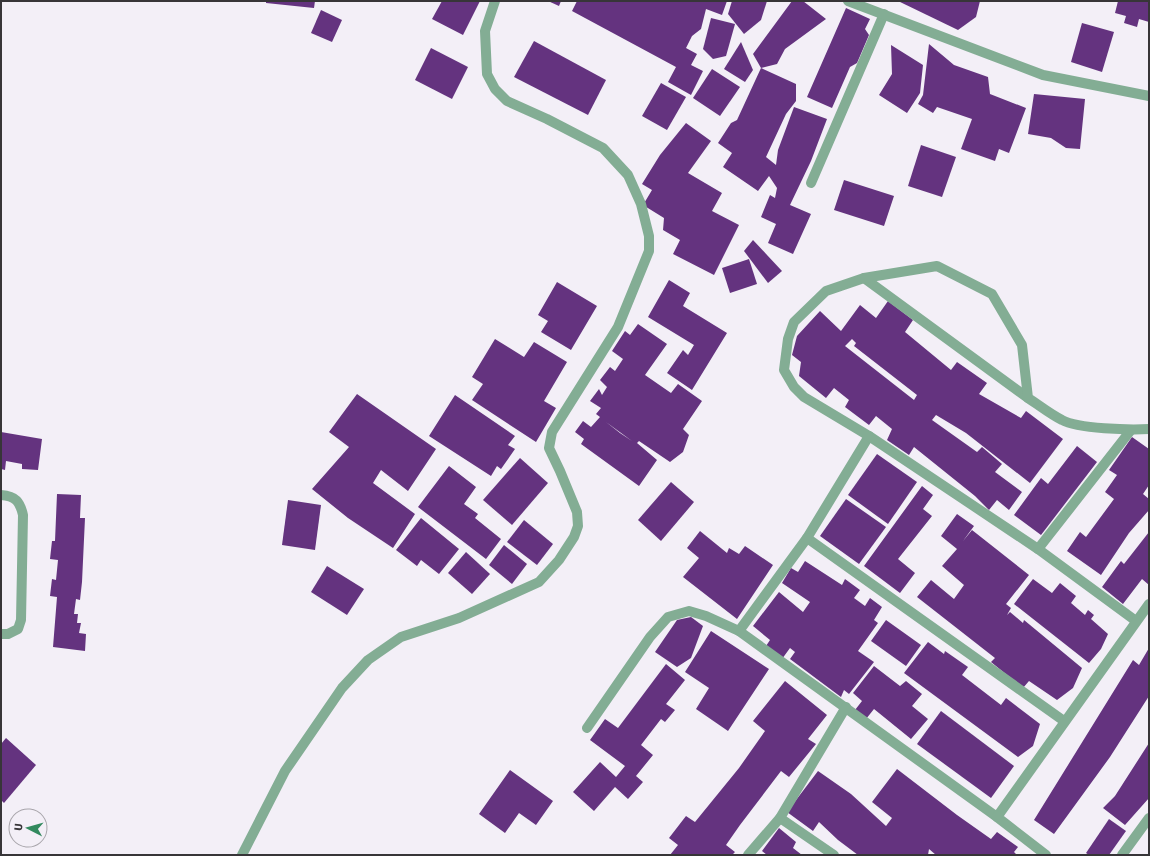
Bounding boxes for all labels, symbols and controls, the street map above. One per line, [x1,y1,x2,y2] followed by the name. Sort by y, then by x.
[8,808,48,848] north arrow
[12,823,25,831] text: U

